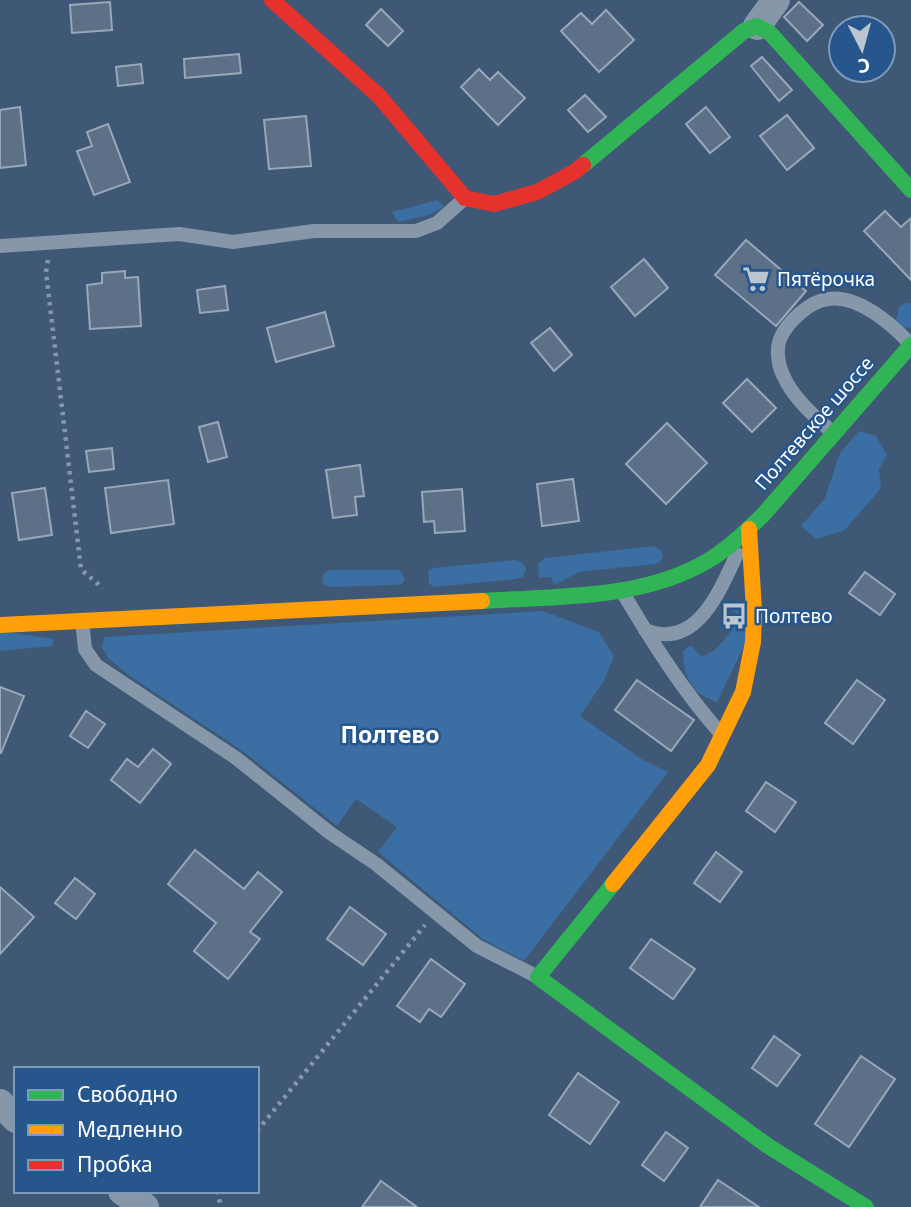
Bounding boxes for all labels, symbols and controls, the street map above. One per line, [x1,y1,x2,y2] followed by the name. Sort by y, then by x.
[827,14,897,84] north arrow
[856,52,871,79] text: С
[741,264,771,294] supermarket icon: Пятёрочка
[777,266,875,292] place label: Пятёрочка
[749,351,879,495] street label: Полтевское шоссе
[719,601,749,631] bus stop icon: Полтево
[755,603,832,629] place label: Полтево
[341,718,439,750] district label: Полтево
[14,1067,259,1193] legend
[77,1080,178,1108] text: Свободно
[77,1115,183,1143] text: Медленно
[77,1150,153,1178] text: Пробка

